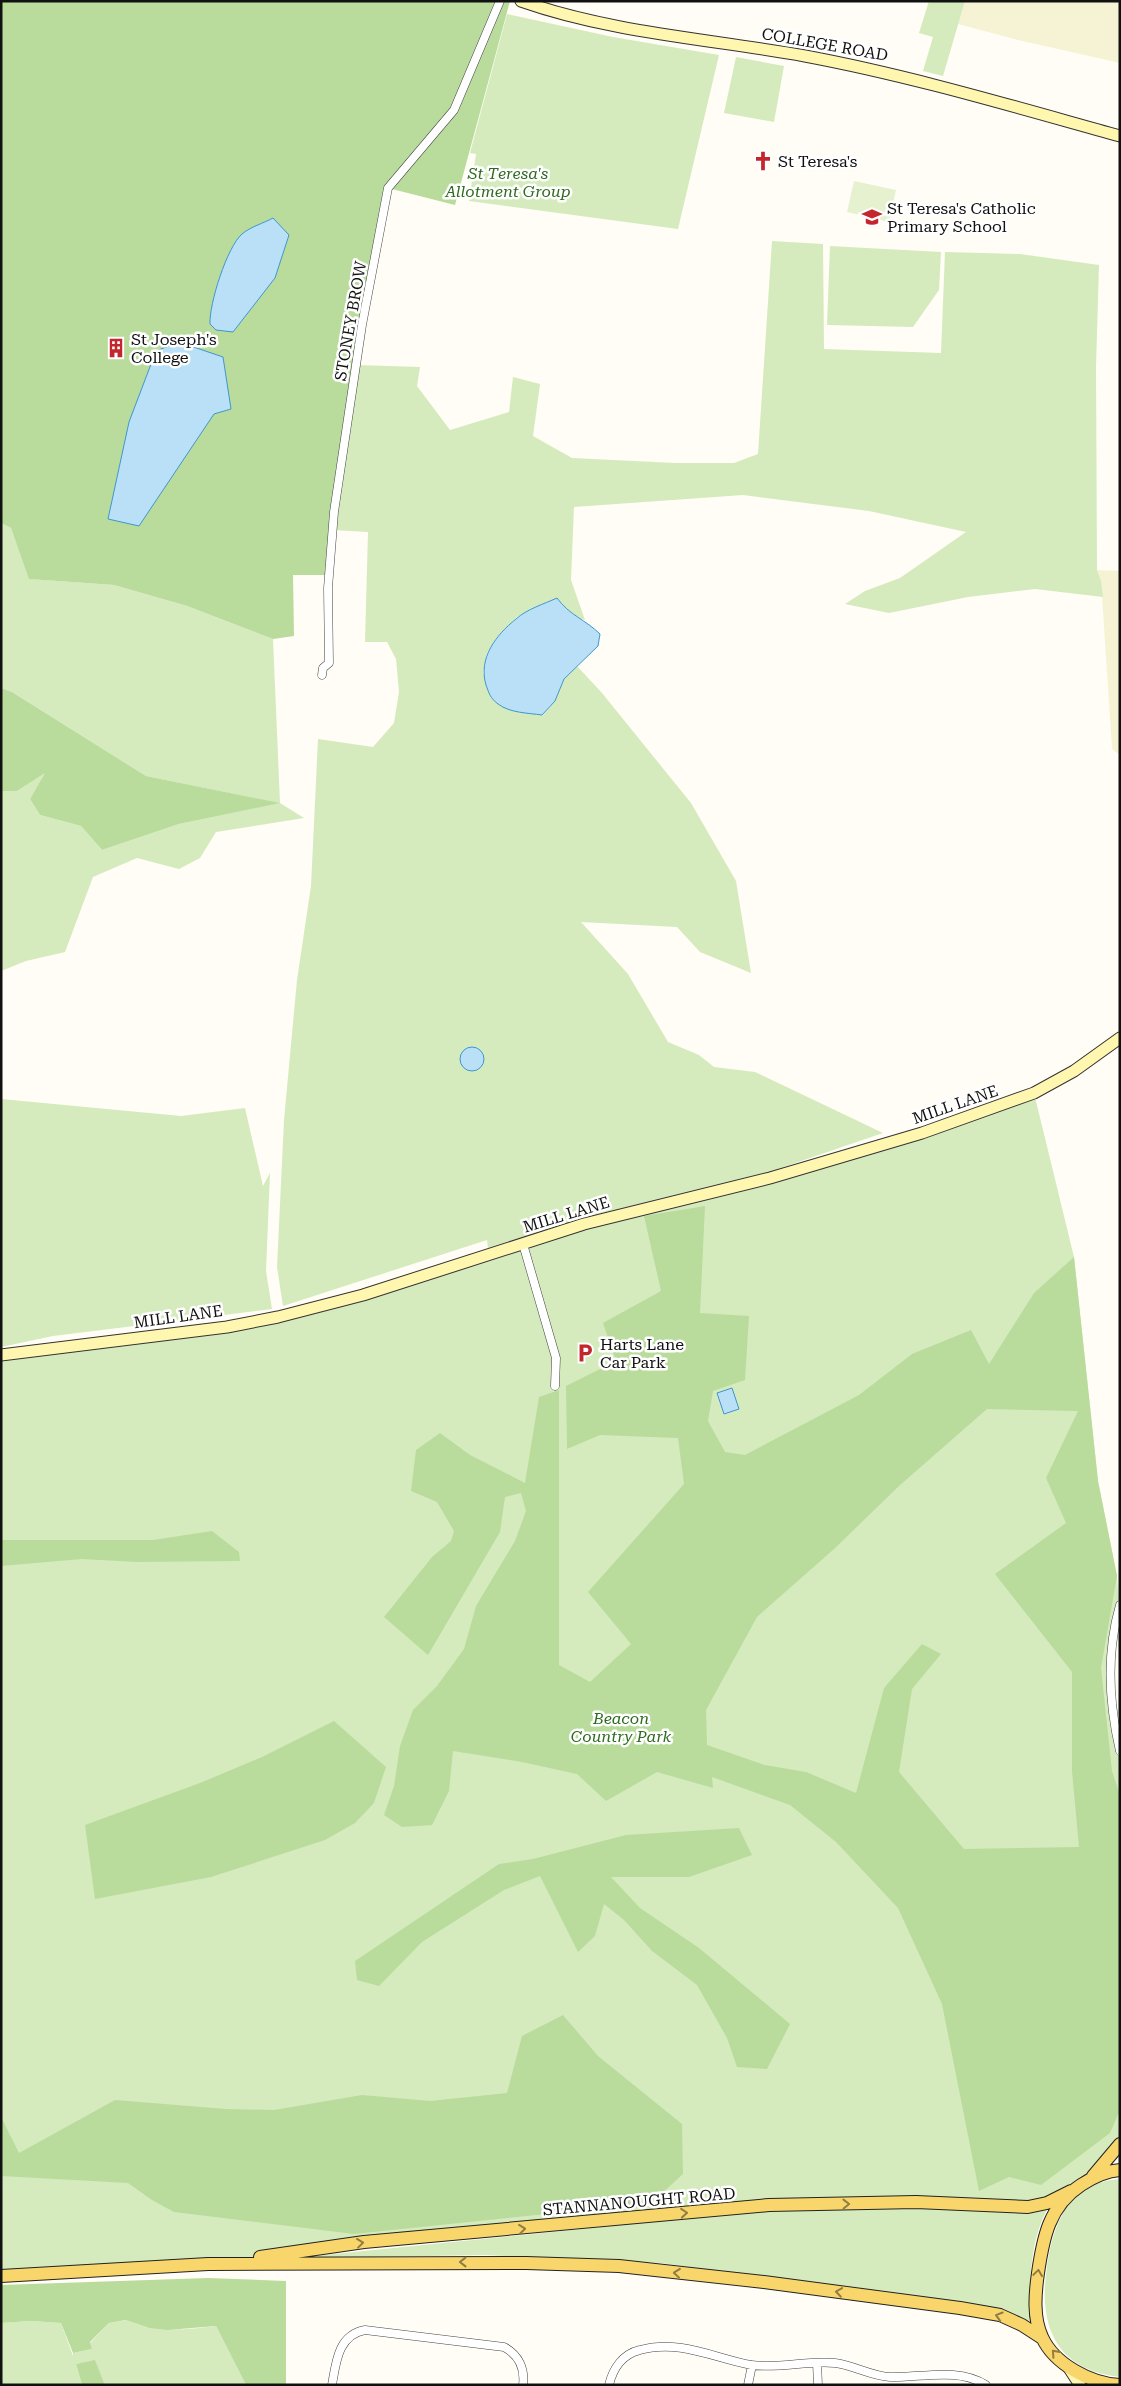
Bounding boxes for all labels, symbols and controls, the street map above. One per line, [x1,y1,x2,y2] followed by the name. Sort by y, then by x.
[760,24,889,65] street label: COLLEGE ROAD
[752,150,774,172] church icon: St Teresa's
[778,152,858,171] place label: St Teresa's
[444,164,571,201] park label: St Teresa's Allotment Group
[887,199,1036,236] place label: St Teresa's Catholic Primary School
[861,206,883,228] school or university icon: St Teresa's Catholic Primary School
[331,259,371,382] street label: STONEY BROW
[131,330,217,367] place label: St Joseph's College
[105,337,127,359] building icon: St Joseph's College
[910,1081,1000,1128] street label: MILL LANE
[521,1192,612,1237] street label: MILL LANE
[133,1301,224,1332] street label: MILL LANE
[600,1335,684,1372] place label: Harts Lane Car Park
[574,1342,596,1364] parking icon: Harts Lane Car Park
[571,1709,672,1746] park label: Beacon Country Park
[542,2184,736,2219] street label: STANNANOUGHT ROAD
[842,2199,850,2209] one-way arrow
[680,2208,688,2219] one-way arrow
[518,2224,526,2235] one-way arrow
[356,2238,364,2249] one-way arrow
[458,2257,466,2267] one-way arrow
[673,2268,681,2279] one-way arrow
[1032,2268,1043,2276] one-way arrow
[834,2287,842,2298] one-way arrow
[995,2312,1004,2322] one-way arrow
[1052,2350,1061,2359] one-way arrow

